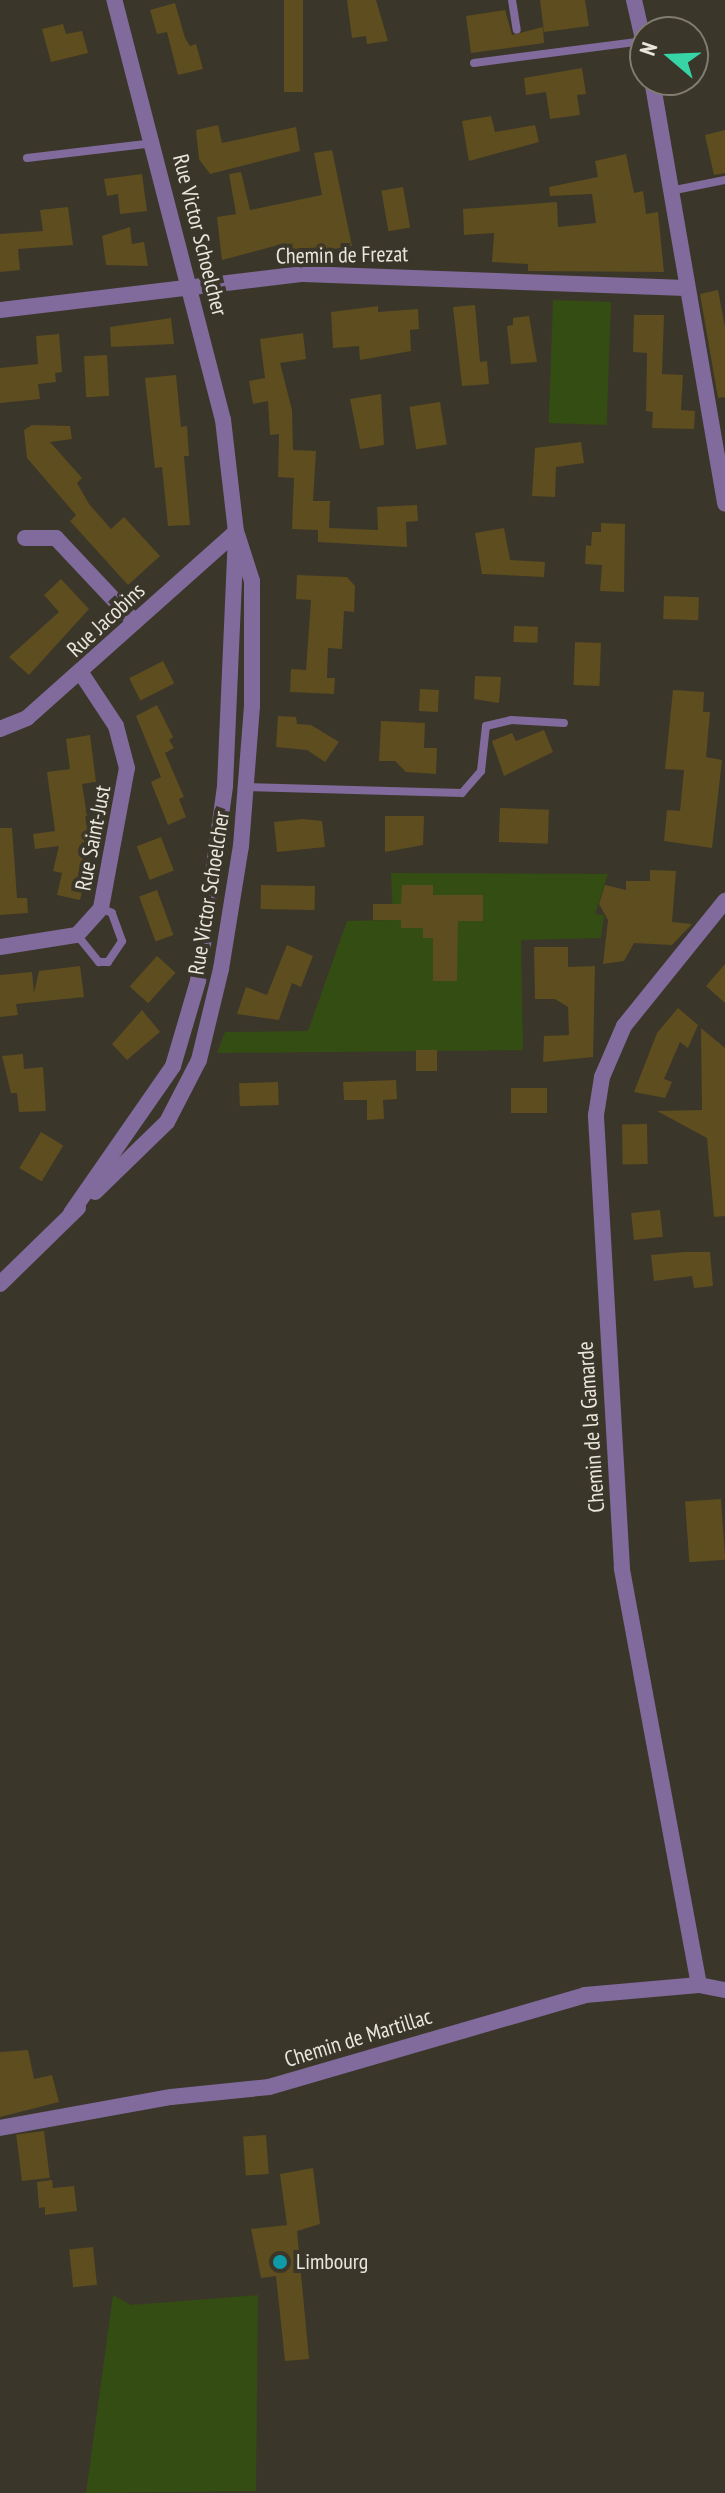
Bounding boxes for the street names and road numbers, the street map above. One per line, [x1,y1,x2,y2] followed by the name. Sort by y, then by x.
[167,151,233,319] street label: Rue Victor Schoelcher
[276,241,408,269] street label: Chemin de Frezat
[62,577,150,663] street label: Rue Jacobins
[70,783,116,893] street label: Rue Saint-Just
[183,809,235,977] street label: Rue Victor Schoelcher
[572,1341,610,1513] street label: Chemin de la Gamarde
[281,2003,435,2073] street label: Chemin de Martillac

